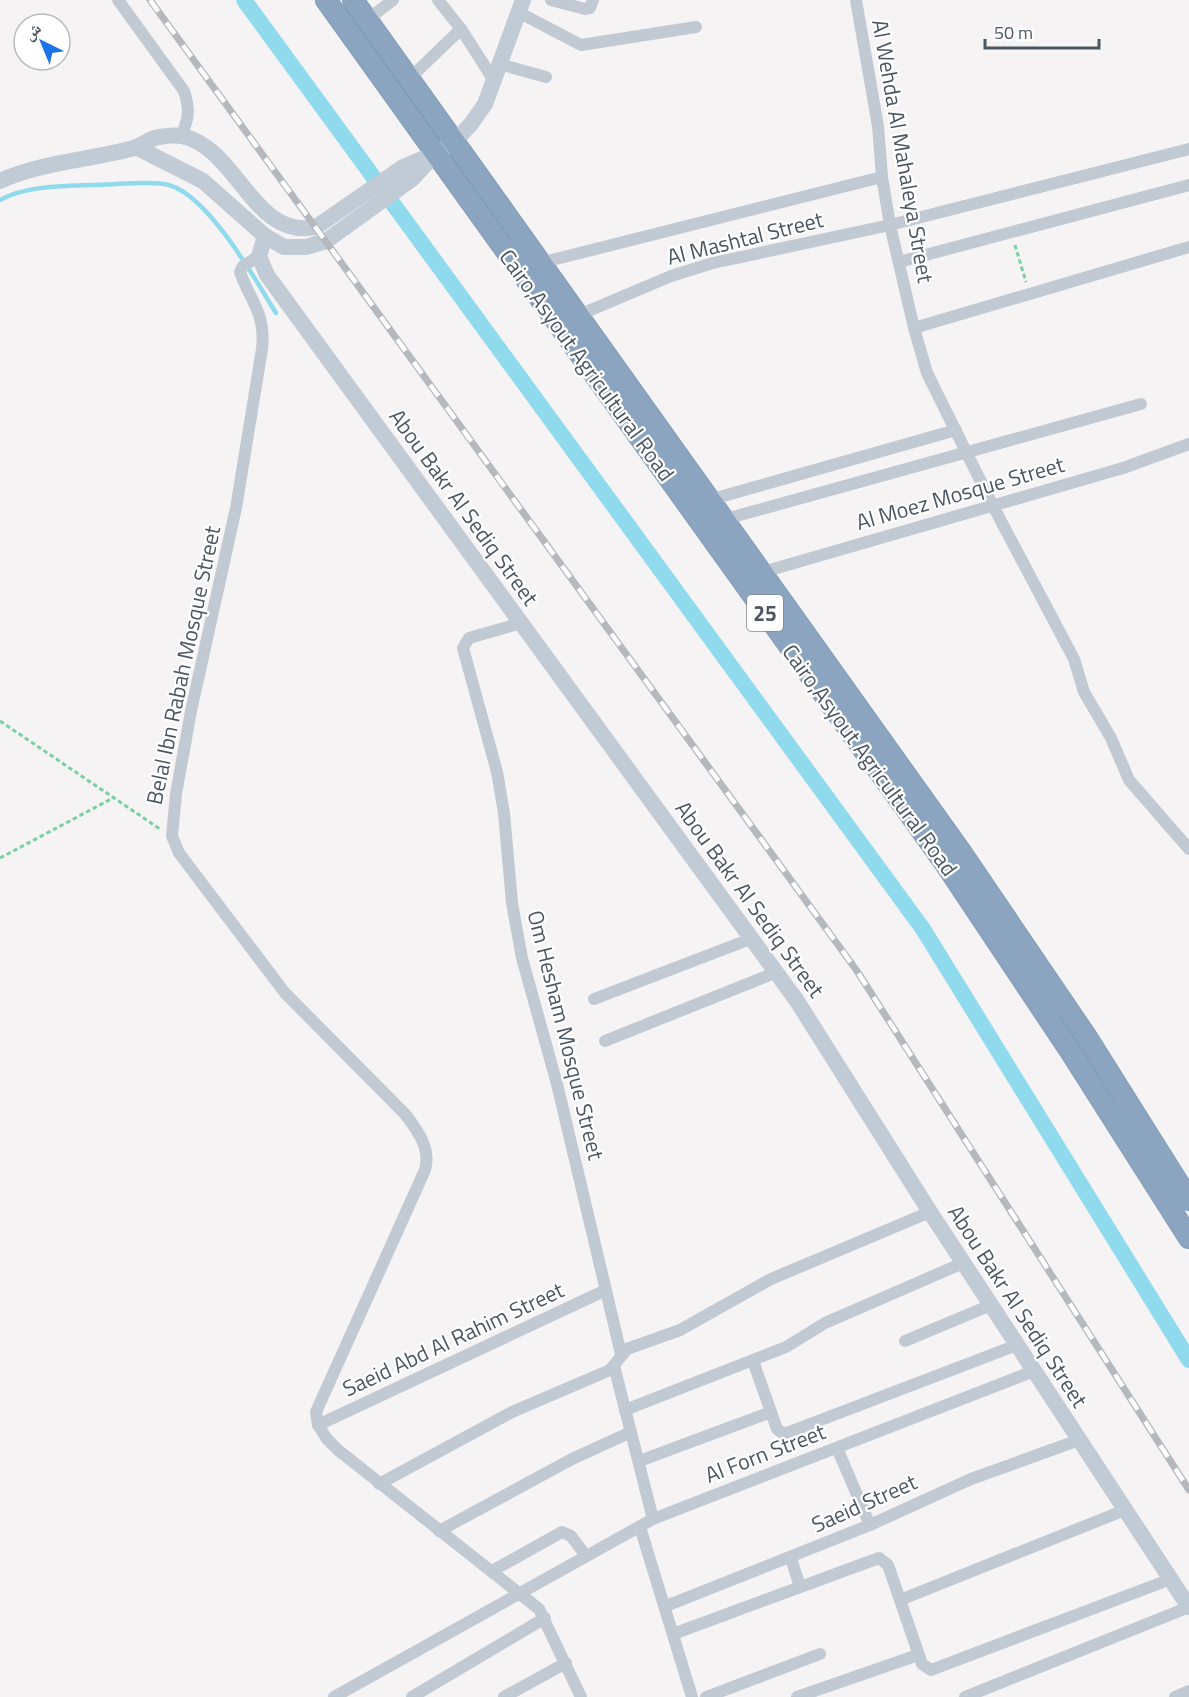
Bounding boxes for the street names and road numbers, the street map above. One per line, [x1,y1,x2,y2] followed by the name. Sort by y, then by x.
[863,17,943,286] street label: Al Wehda Al Mahaleya Street
[663,202,827,274] street label: Al Mashtal Street
[491,242,683,488] street label: Cairo,Asyout Agricultural Road
[381,402,547,613] street label: Abou Bakr Al Sediq Street
[852,447,1068,539] street label: Al Moez Mosque Street
[137,522,229,808] street label: Belal Ibn Rabah Mosque Street
[747,595,783,631] road number: 25
[774,637,966,883] street label: Cairo,Asyout Agricultural Road
[667,794,833,1005] street label: Abou Bakr Al Sediq Street
[519,907,614,1164] street label: Om Hesham Mosque Street
[939,1198,1097,1414] street label: Abou Bakr Al Sediq Street
[337,1273,570,1405] street label: Saeid Abd Al Rahim Street
[700,1414,831,1492] street label: Al Forn Street
[806,1465,922,1541] street label: Saeid Street

